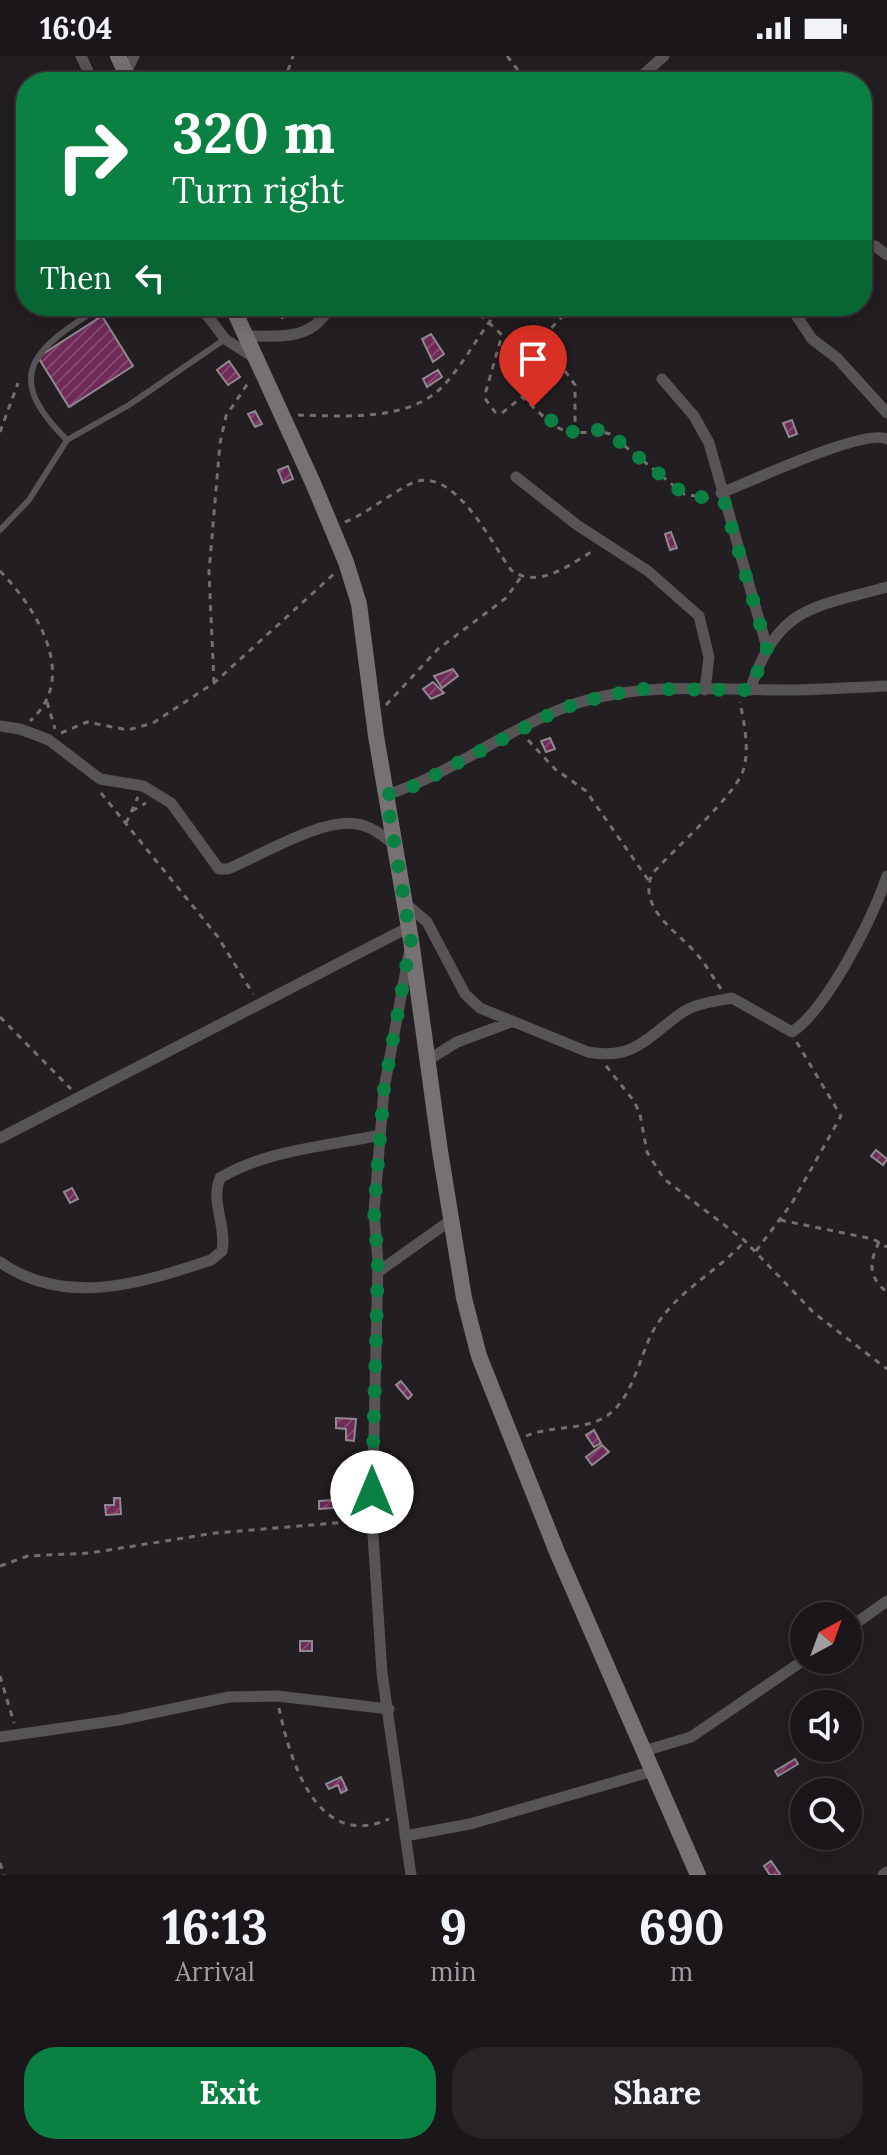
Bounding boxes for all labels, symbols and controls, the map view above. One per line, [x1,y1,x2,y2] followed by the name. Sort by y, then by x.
[40,9,112,47] text: 16:04
[172,97,335,168] text: 320 m
[40,104,144,208] icon: right
[172,167,345,213] text: Turn right
[128,256,172,300] icon: left
[40,259,112,297] text: Then
[499,325,567,407] pin
[511,337,555,381] icon: arrive
[330,1450,414,1534] position arrow
[790,1602,862,1674] north arrow
[790,1602,862,1850] map controls
[790,1690,862,1762] button: sound
[790,1778,862,1850] button: search
[162,1896,268,1957] text: 16:13
[440,1896,467,1957] text: 9
[639,1896,725,1957] text: 690
[175,1955,255,1988] text: Arrival
[430,1955,477,1988] text: min
[670,1955,693,1988] text: m
[24,2047,436,2139] button: Exit
[452,2047,863,2139] button: Share

